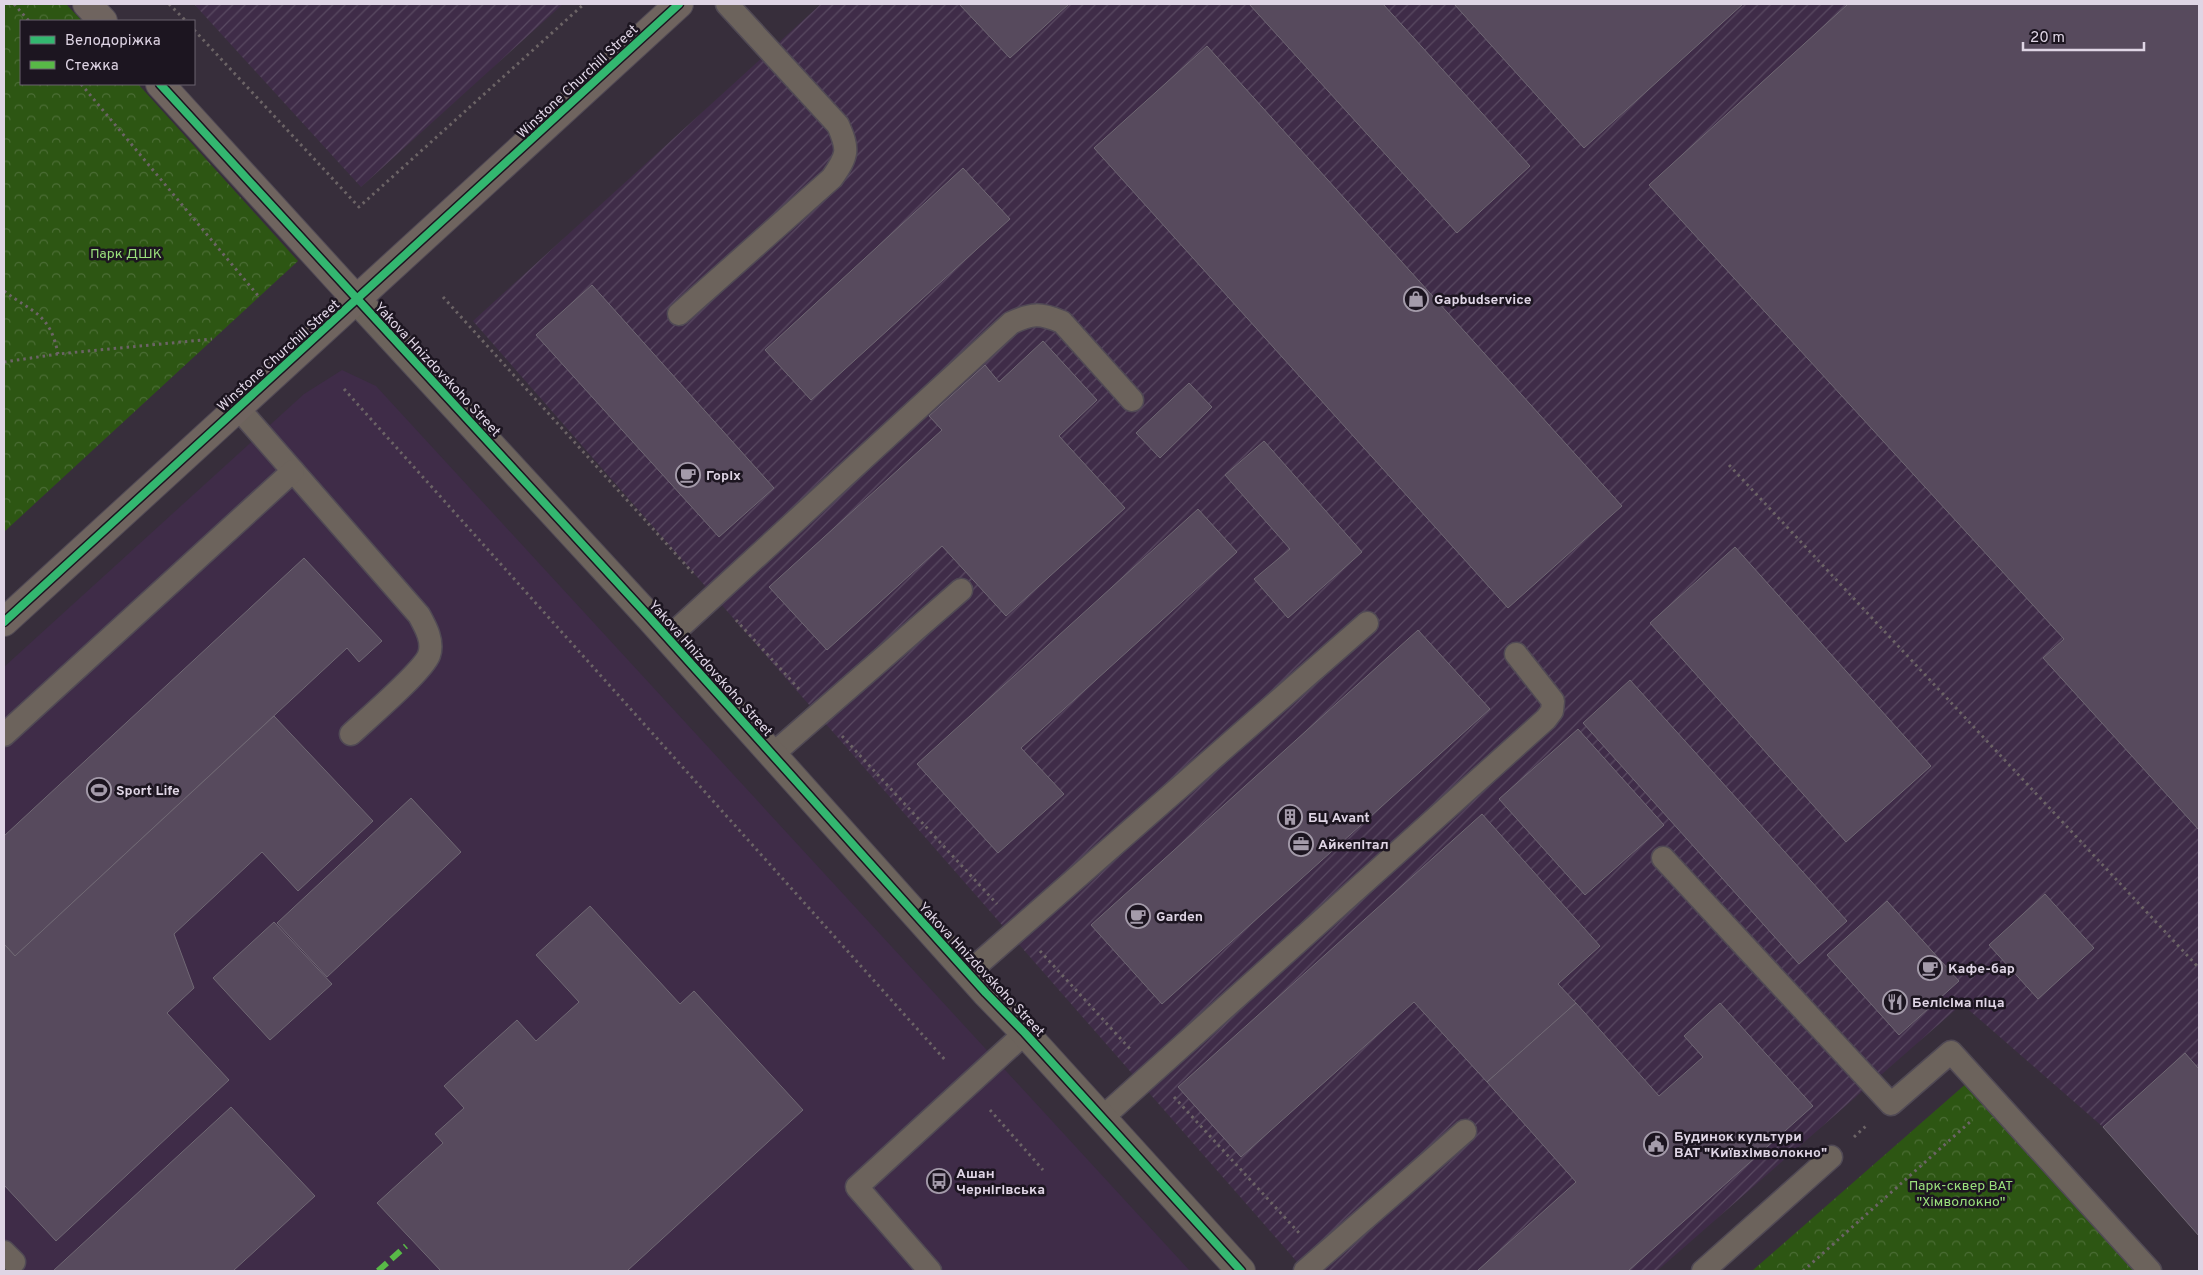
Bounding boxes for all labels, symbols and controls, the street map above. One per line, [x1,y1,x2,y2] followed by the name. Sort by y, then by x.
[20,20,195,85] legend
[2023,20,2144,52] scale bar
[514,22,642,143] street label: Winstone Churchill Street
[2030,29,2065,48] text: 20 m
[65,32,161,51] text: Велодоріжка
[65,57,119,76] text: Стежка
[90,246,162,263] park label: Парк ДШК
[1403,286,1429,312] shop icon: Gapbudservice
[1434,292,1532,309] place label: Gapbudservice
[214,297,344,416] street label: Winstone Churchill Street
[370,299,504,441] street label: Yakova Hnizdovskoho Street
[675,462,701,488] cafe icon: Горіх
[706,468,741,485] place label: Горіх
[644,597,776,741] street label: Yakova Hnizdovskoho Street
[86,777,112,803] sports icon: Sport Life
[116,783,180,800] place label: Sport Life
[1277,804,1303,830] building icon: БЦ Avant
[1308,810,1370,827] place label: БЦ Avant
[1288,831,1314,857] office icon: Айкепітал
[1318,837,1389,854] place label: Айкепітал
[914,899,1048,1041] street label: Yakova Hnizdovskoho Street
[1125,903,1151,929] cafe icon: Garden
[1156,909,1203,926] place label: Garden
[1917,955,1943,981] cafe icon: Кафе-бар
[1948,961,2015,978] place label: Кафе-бар
[1882,989,1908,1015] restaurant icon: Белісіма піца
[1912,995,2005,1012] place label: Белісіма піца
[1674,1129,1827,1162] place label: Будинок культури ВАТ "Київхімволокно"
[1643,1131,1669,1157] public building icon: Будинок культури ВАТ "Київхімволокно"
[956,1166,1045,1199] place label: Ашан Чернігівська
[926,1168,952,1194] bus stop icon: Ашан Чернігівська
[1909,1178,2013,1211] park label: Парк-сквер ВАТ "Хімволокно"

